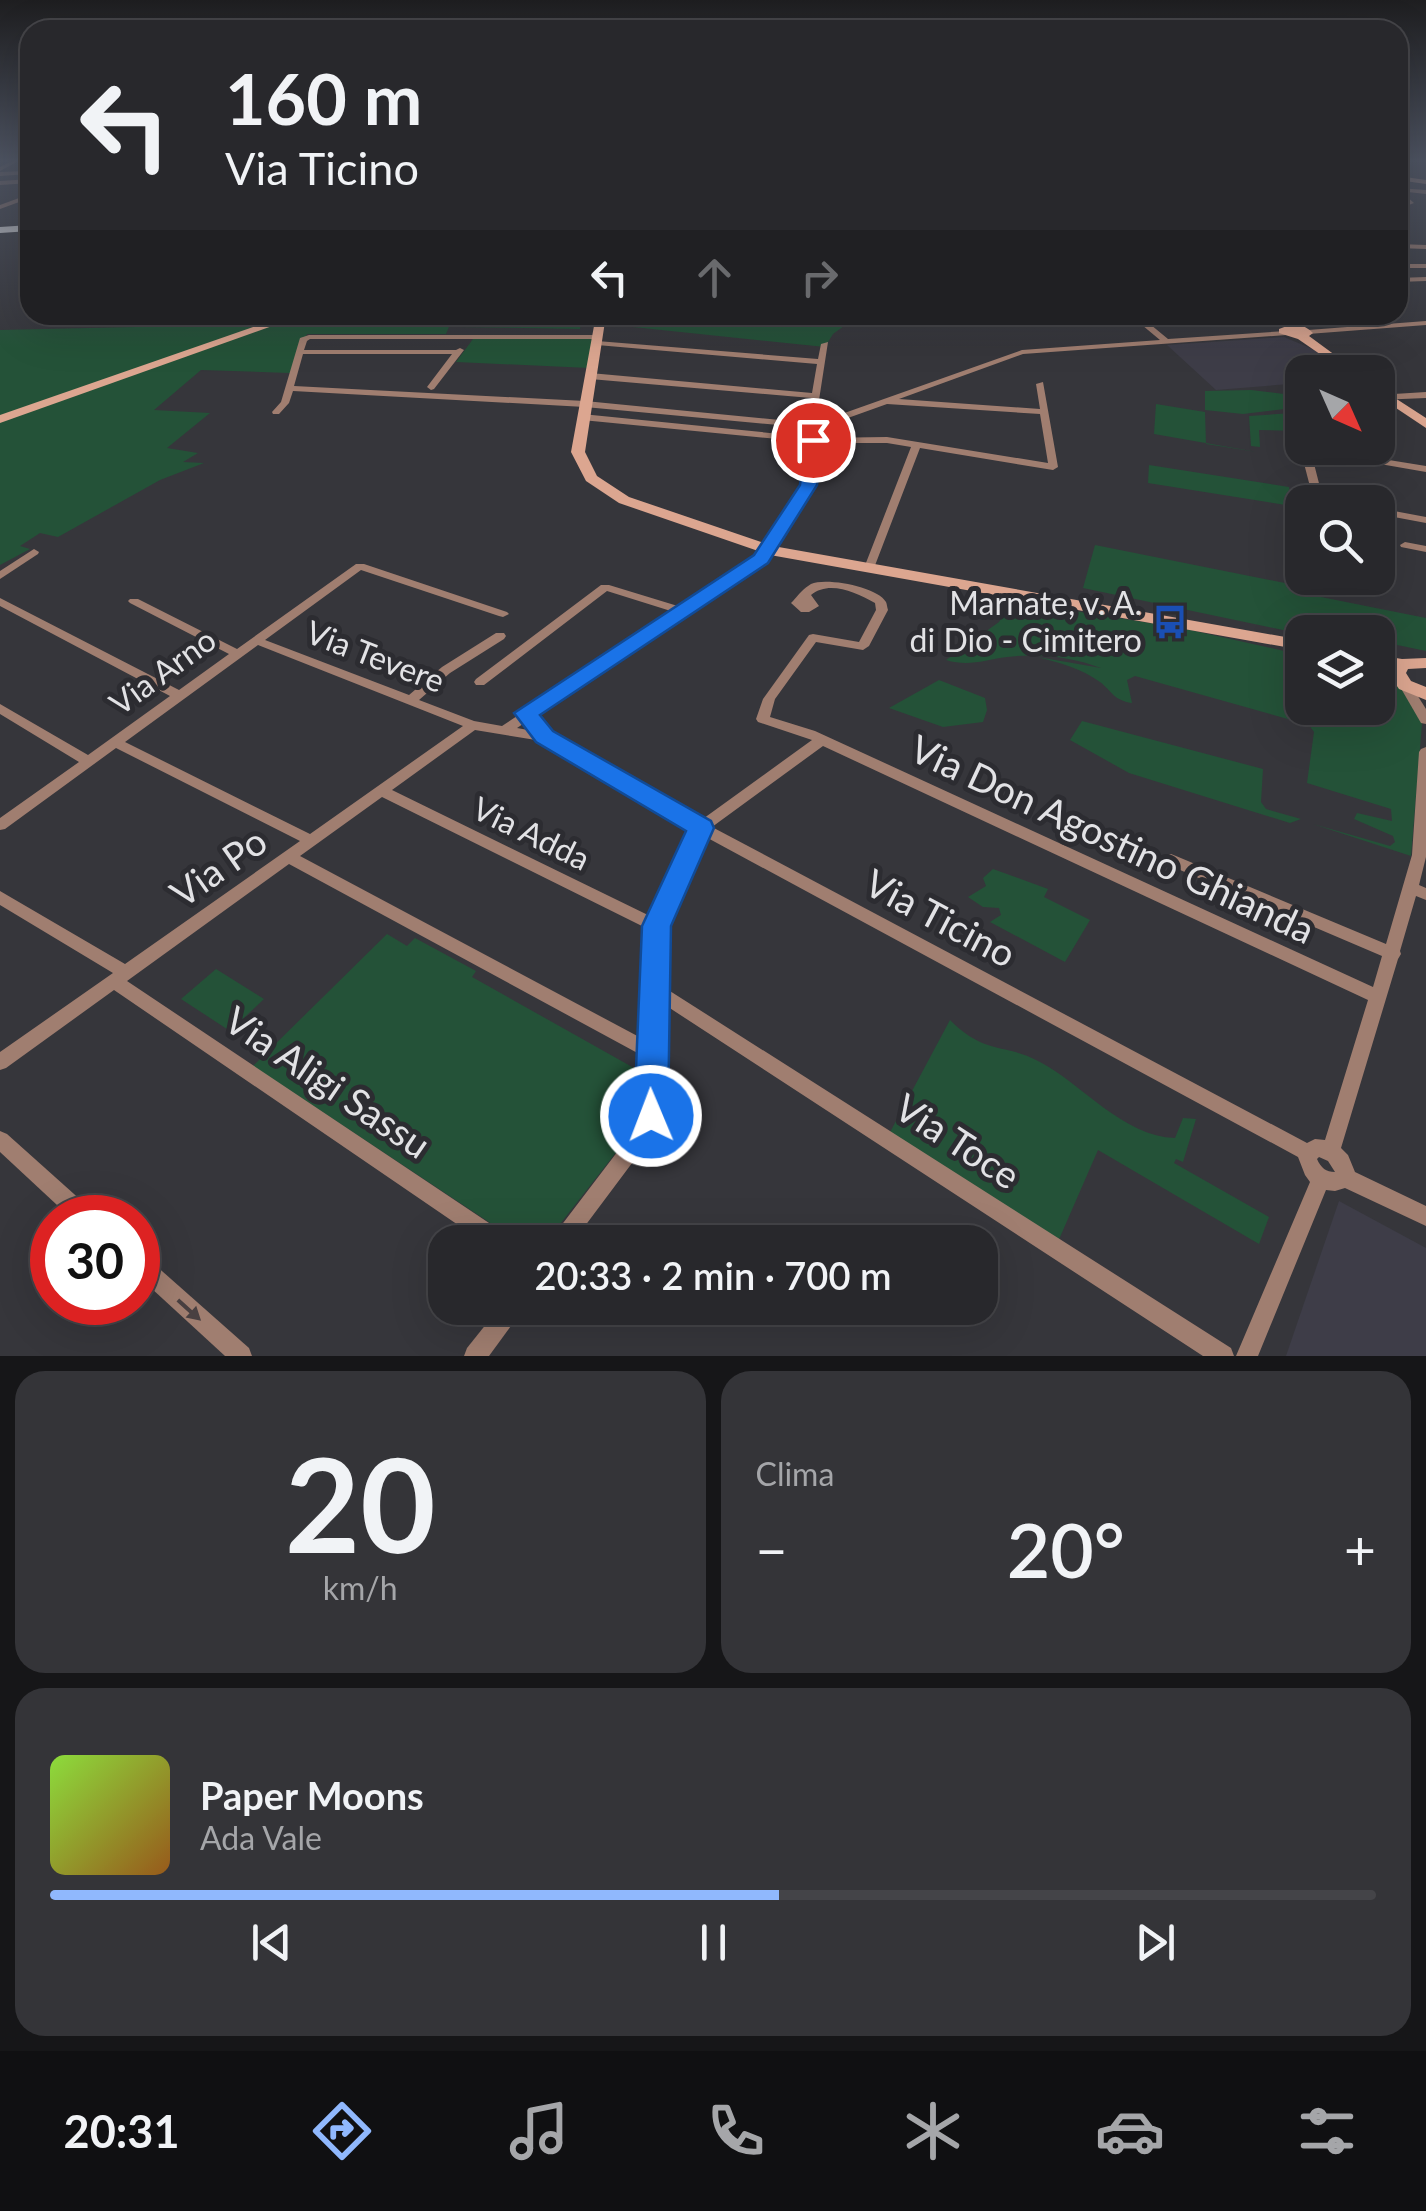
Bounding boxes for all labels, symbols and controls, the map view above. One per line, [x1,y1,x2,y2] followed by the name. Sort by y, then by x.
[225,56,422,140] text: 160 m
[60,60,190,190] icon: left
[225,141,419,195] text: Via Ticino
[582,250,637,305] icon: left
[687,250,742,305] icon: ahead
[792,250,847,305] icon: right
[1285,355,1395,465] north arrow
[1285,355,1395,725] map controls
[771,398,856,483] pin
[786,413,841,468] icon: arrive
[1285,485,1395,595] button: search
[910,583,1142,659] place label: Marnate, v. A. di Dio - Cimitero
[1151,603,1189,641] bus stop icon: Marnate, v. A. di Dio - Cimitero
[301,611,450,700] street label: Via Tevere
[1285,615,1395,725] button: layers
[101,619,223,722] street label: Via Arno
[903,724,1322,952] street label: Via Don Agostino Ghianda
[467,788,597,878] street label: Via Adda
[161,817,275,916] street label: Via Po
[858,858,1024,976] street label: Via Ticino
[217,996,440,1167] street label: Via Aligi Sassu
[599,1064,703,1168] position arrow
[887,1083,1029,1198] street label: Via Toce
[30,1195,160,1325] speed limit sign: 30
[535,1252,891,1298] text: 20:33 · 2 min · 700 m
[176,1298,201,1320] one-way arrow
[285,1425,436,1581] text: 20
[756,1454,834,1493] text: Clima
[1007,1504,1125,1594] text: 20°
[756,1516,787,1582] text: −
[1344,1516,1376,1582] text: +
[323,1568,398,1607] text: km/h
[200,1772,424,1818] text: Paper Moons
[200,1818,322,1857] text: Ada Vale
[244,1915,299,1970] icon: previous
[686,1915,741,1970] icon: pause
[1128,1915,1183,1970] icon: next
[307,2096,377,2166] icon: directions
[504,2096,574,2166] icon: music
[701,2096,771,2166] icon: phone
[898,2096,968,2166] icon: climate
[1095,2096,1165,2166] icon: car
[1292,2096,1362,2166] icon: filters
[64,2104,180,2158] text: 20:31

